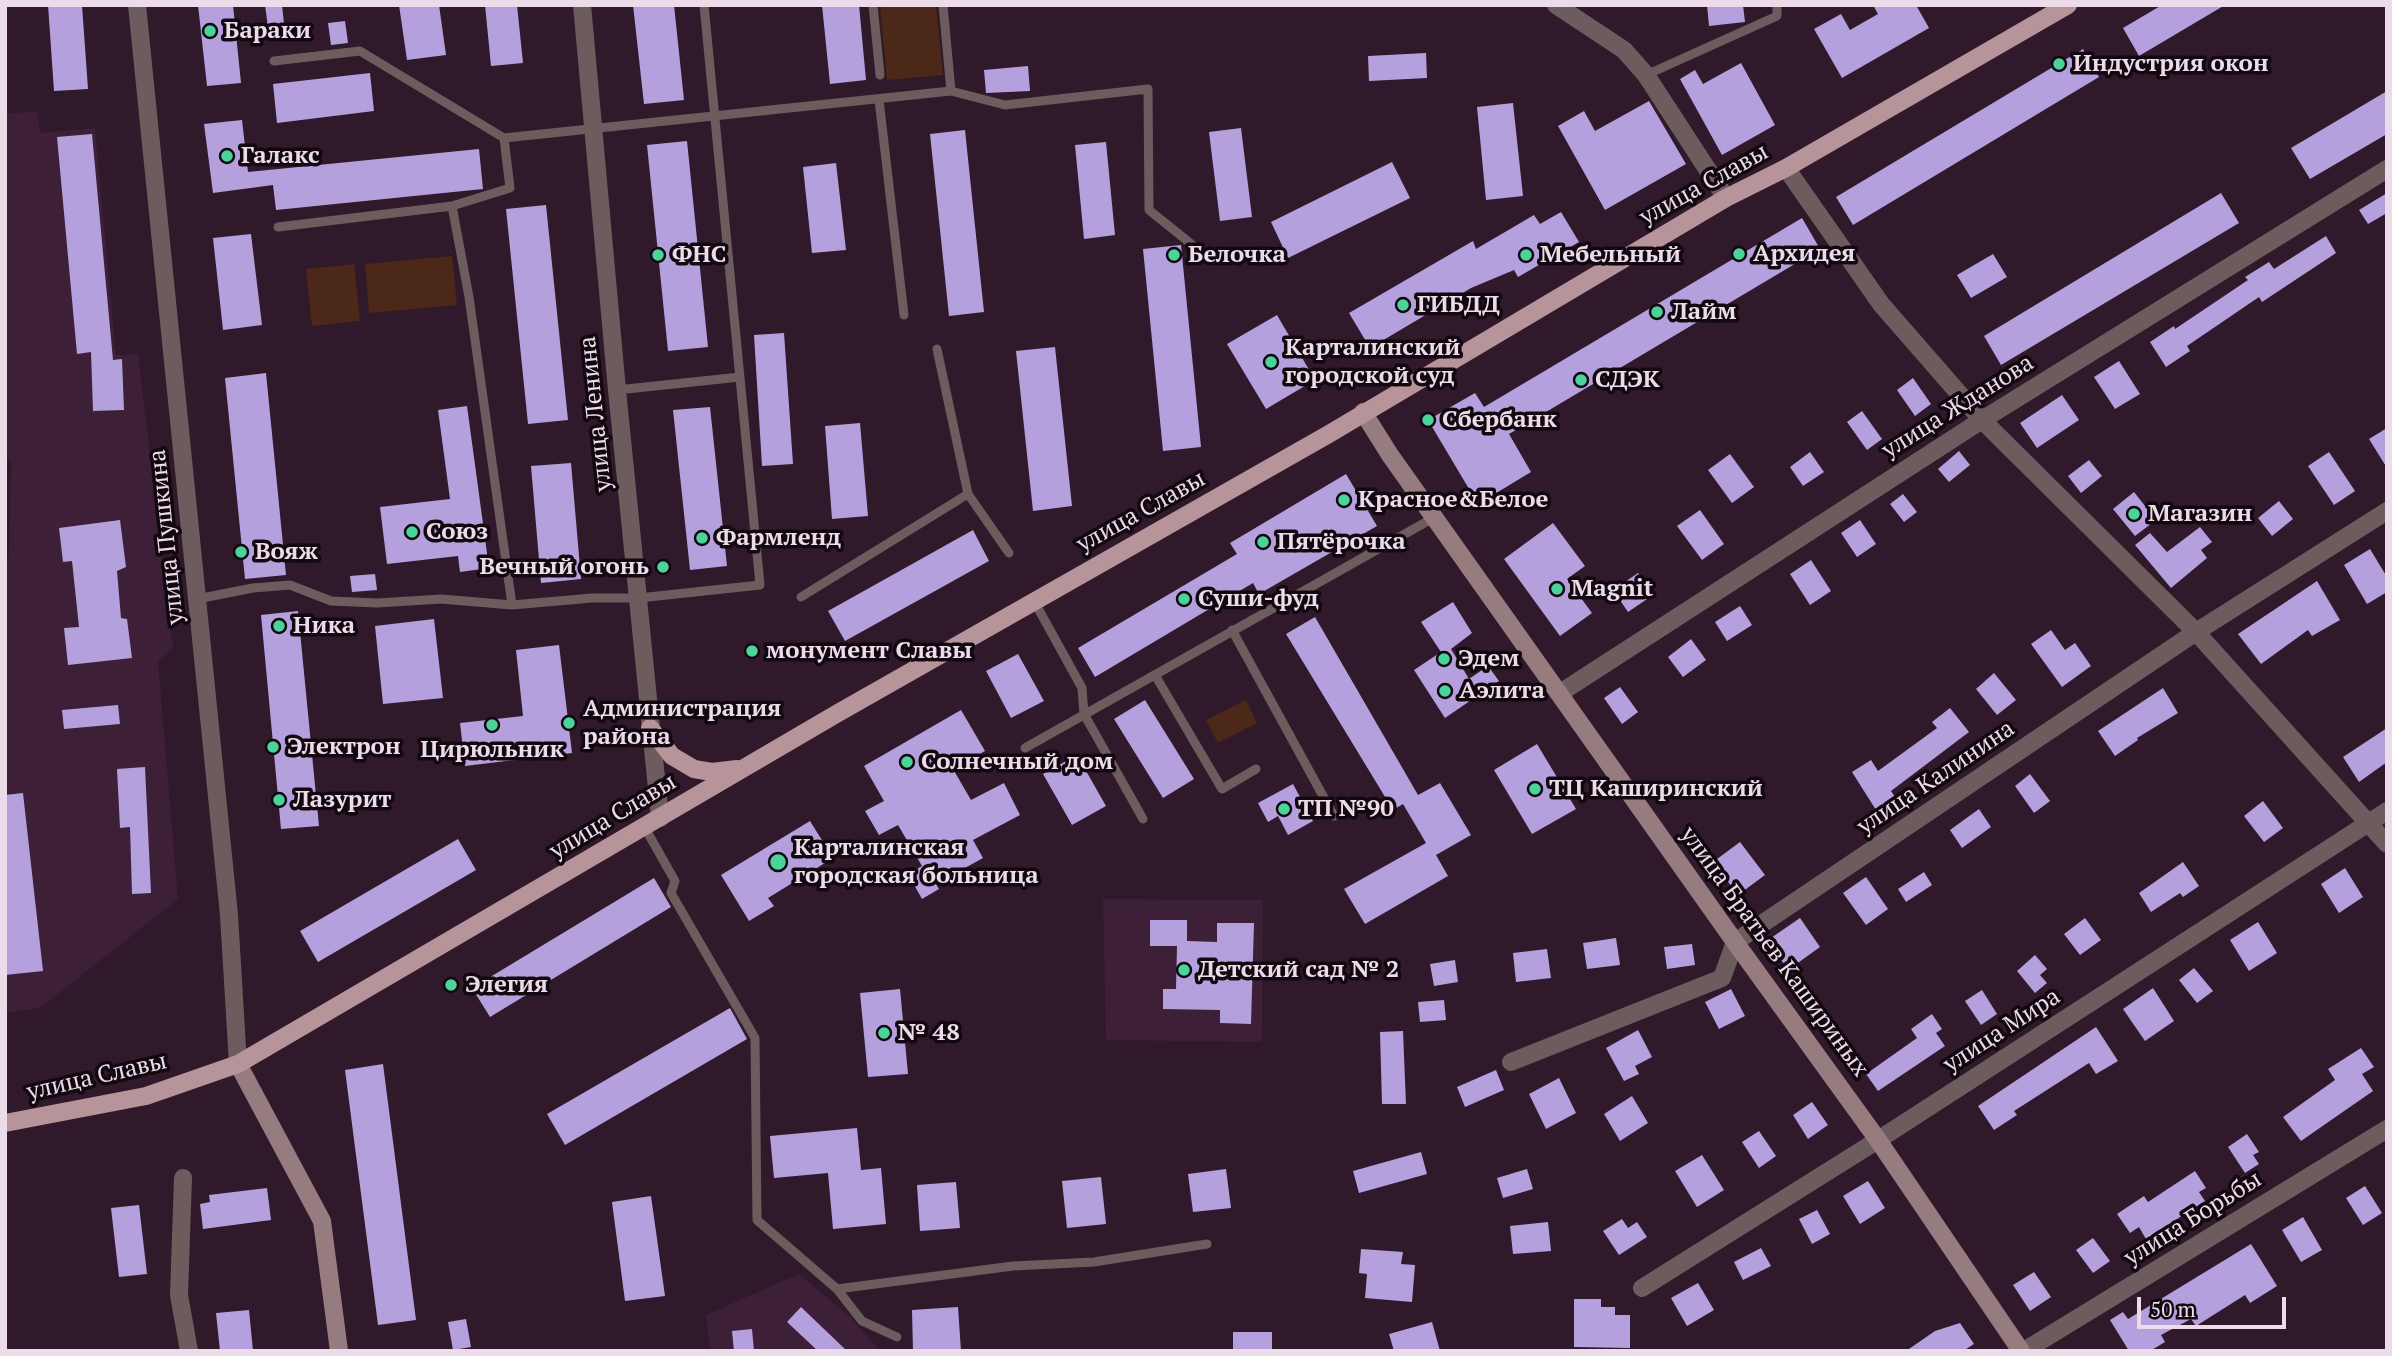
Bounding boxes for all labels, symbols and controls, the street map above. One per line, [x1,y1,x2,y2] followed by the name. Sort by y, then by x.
[224,17,311,45] place label: Бараки
[202,23,218,39] marker: Бараки
[2073,50,2269,78] place label: Индустрия окон
[2051,56,2067,72] marker: Индустрия окон
[1635,138,1773,232] street label: улица Славы
[241,142,320,170] place label: Галакс
[219,148,235,164] marker: Галакс
[1753,240,1855,268] place label: Архидея
[672,241,726,269] place label: ФНС
[1188,241,1286,269] place label: Белочка
[1540,241,1681,269] place label: Мебельный
[1731,246,1747,262] marker: Архидея
[650,247,666,263] marker: ФНС
[1166,247,1182,263] marker: Белочка
[1518,247,1534,263] marker: Мебельный
[1417,291,1500,319] place label: ГИБДД
[1395,297,1411,313] marker: ГИБДД
[1671,298,1736,326] place label: Лайм
[1649,304,1665,320] marker: Лайм
[1285,334,1460,390] place label: Карталинский городской суд
[574,335,618,493] street label: улица Ленина
[1877,349,2039,465] street label: улица Жданова
[1263,354,1279,370] marker: Карталинский городской суд
[1595,366,1660,394] place label: СДЭК
[1573,372,1589,388] marker: СДЭК
[1442,406,1557,434] place label: Сбербанк
[1420,412,1436,428] marker: Сбербанк
[143,448,191,626] street label: улица Пушкина
[1072,465,1210,559] street label: улица Славы
[1358,486,1548,514] place label: Красное&Белое
[1336,492,1352,508] marker: Красное&Белое
[2148,500,2252,528] place label: Магазин
[2126,506,2142,522] marker: Магазин
[426,518,488,546] place label: Союз
[404,524,420,540] marker: Союз
[716,524,841,552] place label: Фармленд
[1277,528,1406,556] place label: Пятёрочка
[694,530,710,546] marker: Фармленд
[1255,534,1271,550] marker: Пятёрочка
[255,538,318,566] place label: Вояж
[233,544,249,560] marker: Вояж
[479,553,649,581] place label: Вечный огонь
[655,559,671,575] marker: Вечный огонь
[1571,575,1653,603] place label: Magnit
[1549,581,1565,597] marker: Magnit
[1198,585,1319,613] place label: Суши-фуд
[1176,591,1192,607] marker: Суши-фуд
[293,612,355,640] place label: Ника
[271,618,287,634] marker: Ника
[766,637,972,665] place label: монумент Славы
[744,643,760,659] marker: монумент Славы
[1458,645,1519,673] place label: Эдем
[1436,651,1452,667] marker: Эдем
[1459,677,1545,705] place label: Аэлита
[1437,683,1453,699] marker: Аэлита
[583,695,781,751] place label: Администрация района
[561,715,577,731] marker: Администрация района
[1852,715,2020,841] street label: улица Калинина
[484,717,500,733] marker: Цирюльник
[287,733,401,761] place label: Электрон
[420,736,564,764] place label: Цирюльник
[265,739,281,755] marker: Электрон
[921,748,1113,776] place label: Солнечный дом
[899,754,915,770] marker: Солнечный дом
[544,768,682,866] street label: улица Славы
[1549,775,1763,803] place label: ТЦ Каширинский
[1527,781,1543,797] marker: ТЦ Каширинский
[293,786,391,814] place label: Лазурит
[271,792,287,808] marker: Лазурит
[1298,795,1394,823] place label: ТП №90
[1276,801,1292,817] marker: ТП №90
[1674,821,1874,1083] street label: улица Братьев Кашириных
[794,834,1039,890] place label: Карталинская городская больница
[768,852,788,872] marker: Карталинская городская больница
[1198,956,1399,984] place label: Детский сад № 2
[1176,962,1192,978] marker: Детский сад № 2
[465,971,548,999] place label: Элегия
[443,977,459,993] marker: Элегия
[1938,983,2066,1079] street label: улица Мира
[898,1019,960,1047] place label: № 48
[876,1025,892,1041] marker: № 48
[24,1047,170,1107] street label: улица Славы
[2119,1165,2267,1273] street label: улица Борьбы
[2140,1282,2289,1326] scale bar
[2150,1295,2196,1323] text: 50 m

